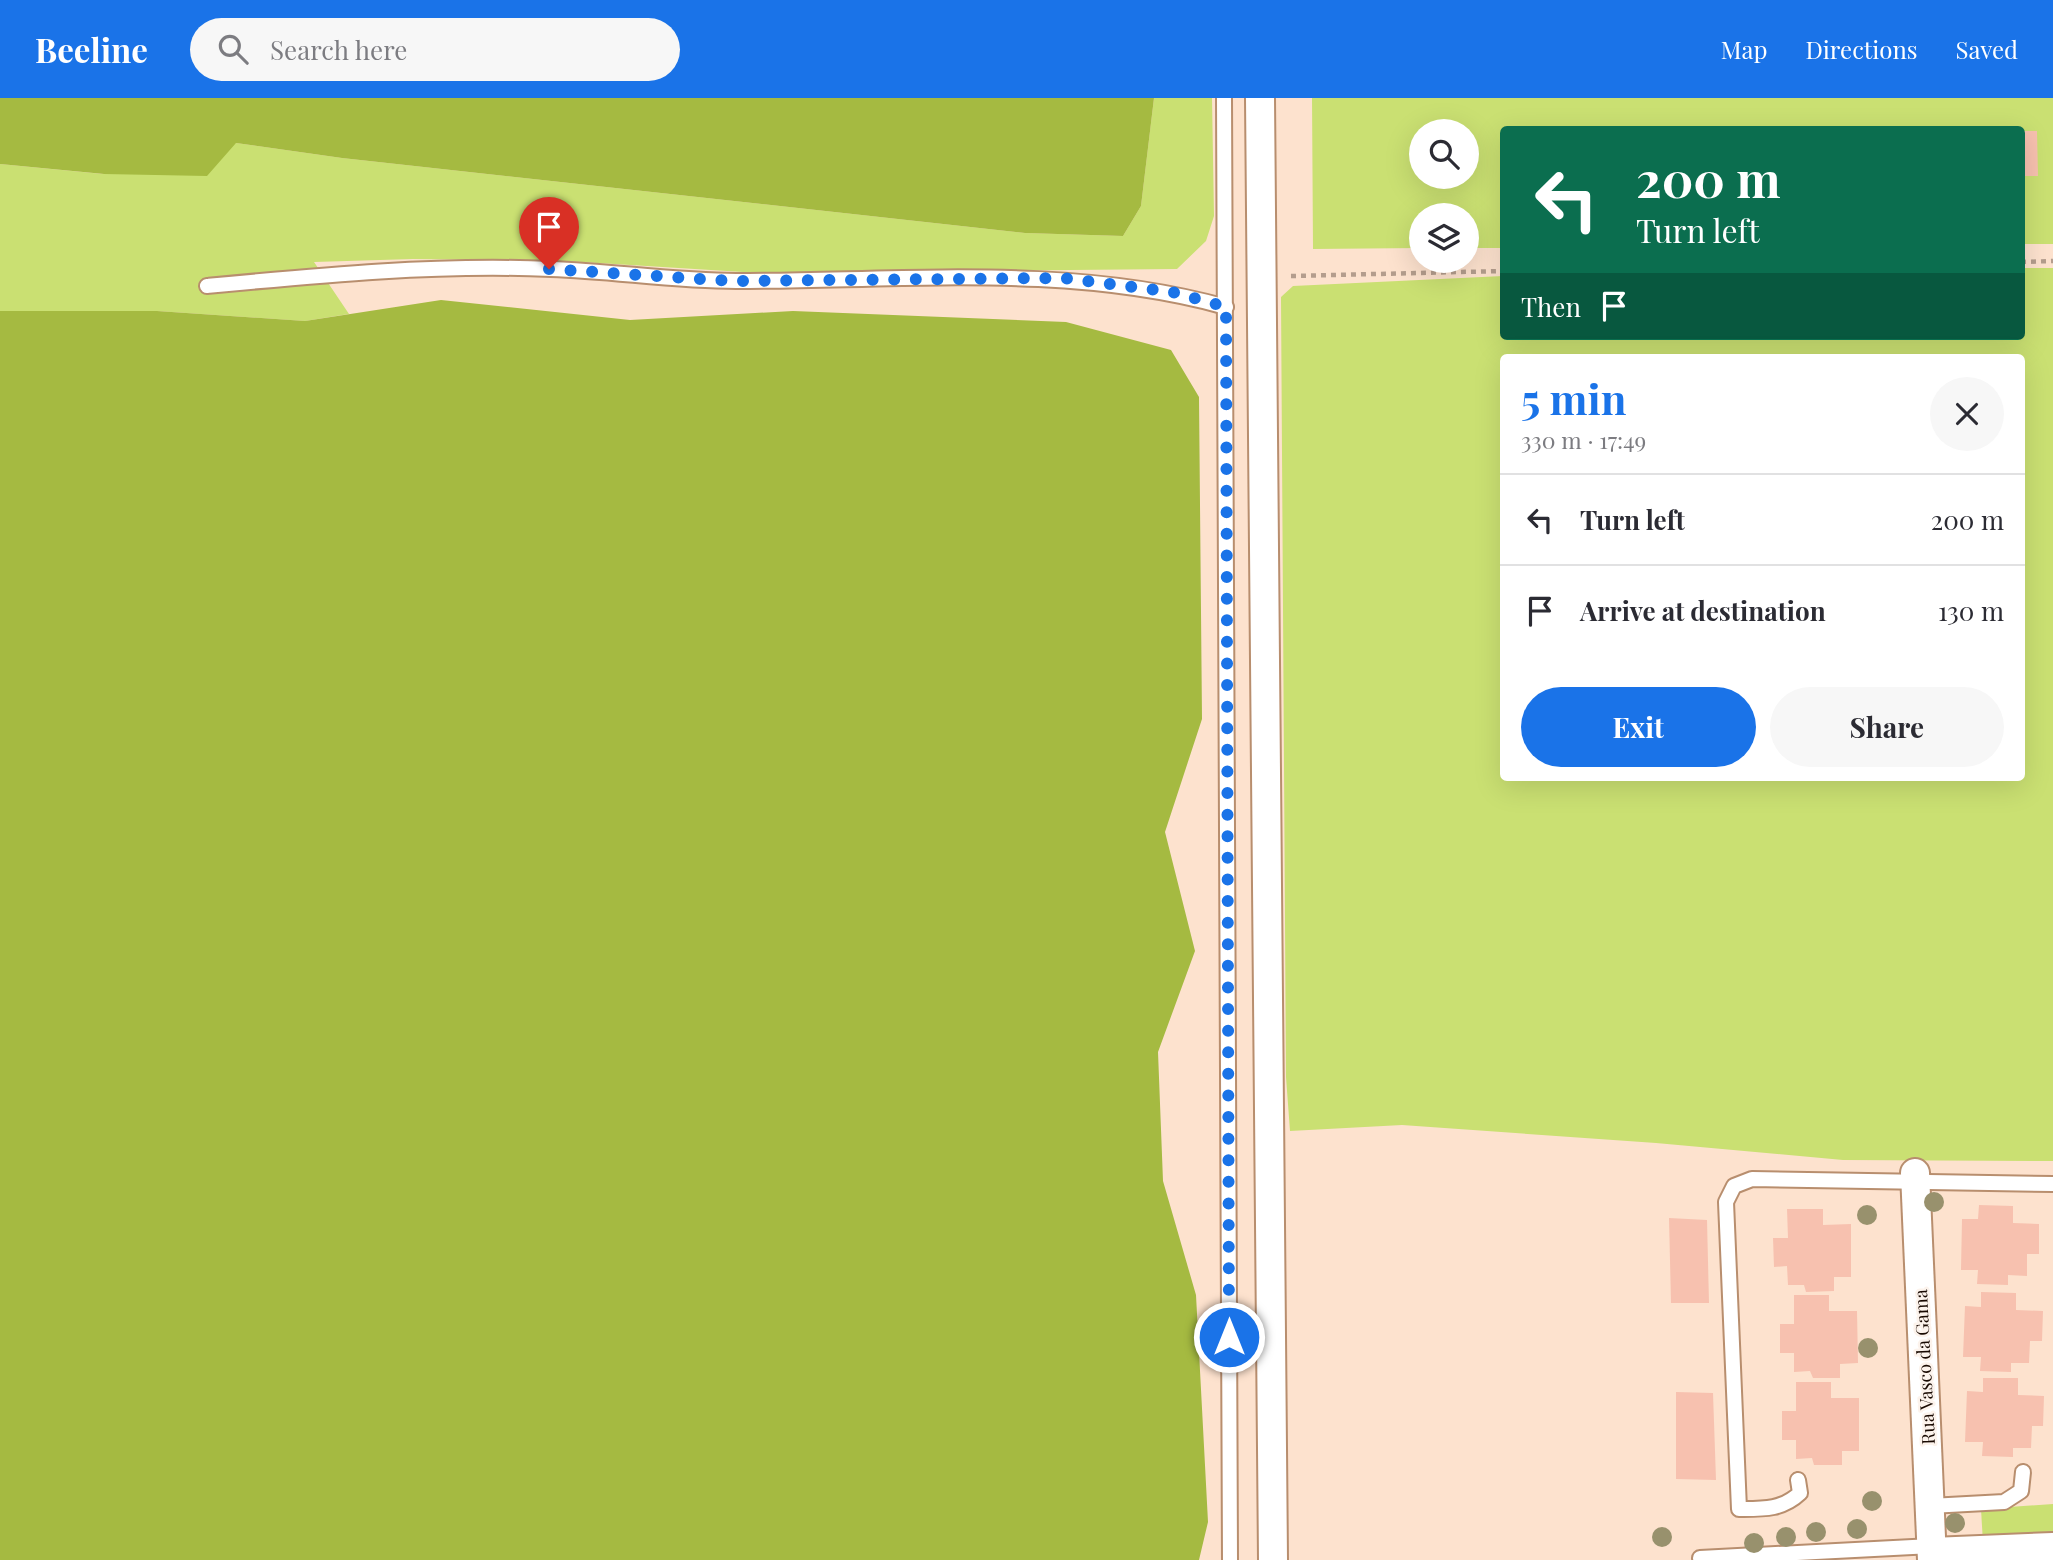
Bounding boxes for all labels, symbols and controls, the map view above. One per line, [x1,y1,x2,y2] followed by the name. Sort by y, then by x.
[190,18,680,81] search box
[35,27,148,71] text: Beeline
[214,30,252,68] icon: search
[270,32,407,67] text: Search here
[1721,33,1767,65] text: Map
[1805,33,1918,65] text: Directions
[1956,33,2018,65] text: Saved
[1409,119,1479,273] map controls
[1409,119,1479,189] button: search
[1636,145,1781,210] text: 200 m
[1521,154,1612,245] icon: left
[519,197,579,269] pin
[1409,203,1479,273] button: layers
[530,208,568,246] icon: arrive
[1636,208,1760,251] text: Turn left
[1595,287,1633,325] icon: arrive
[1521,289,1581,324] text: Then
[1521,370,1626,426] text: 5 min
[1930,377,2004,451] button: close
[1521,424,1646,455] text: 330 m · 17:49
[1521,501,1559,539] icon: left
[1580,502,1685,537] text: Turn left
[1931,502,2004,537] text: 200 m
[1521,592,1559,630] icon: arrive
[1580,593,1826,628] text: Arrive at destination
[1938,593,2004,628] text: 130 m
[1521,687,1756,767] button: Exit
[1770,687,2004,767] button: Share
[1908,1289,1940,1445] street label: Rua Vasco da Gama
[1192,1300,1266,1374] position arrow

